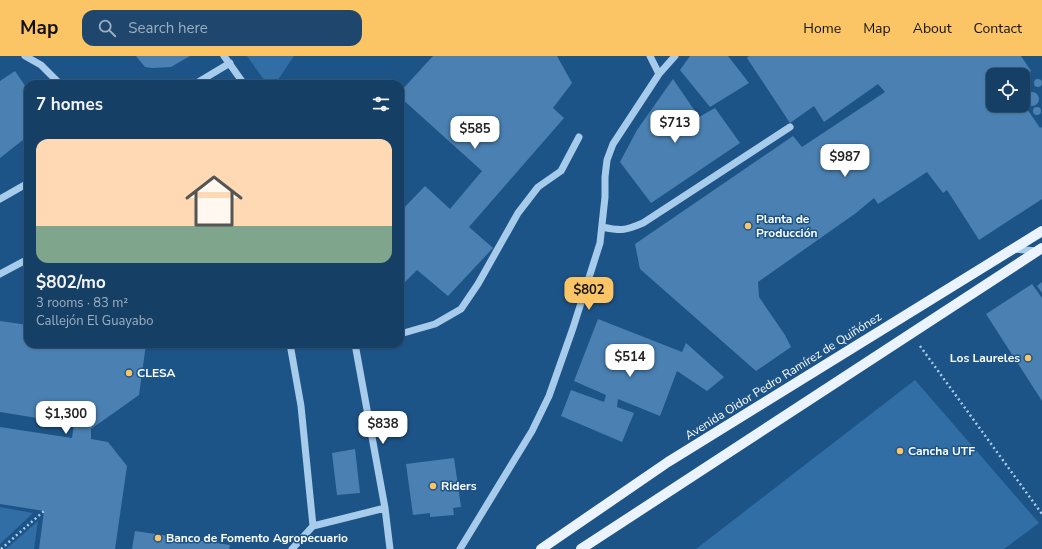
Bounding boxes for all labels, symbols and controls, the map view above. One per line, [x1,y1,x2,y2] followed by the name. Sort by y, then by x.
[82,10,362,46] search box
[20,15,58,41] text: Map
[96,17,118,39] icon: search
[128,18,208,38] text: Search here
[803,19,841,38] text: Home
[863,19,891,38] text: Map
[913,19,952,38] text: About
[974,19,1022,38] text: Contact
[986,68,1030,112] map controls
[986,68,1030,112] button: locate
[36,93,103,116] text: 7 homes
[370,93,392,115] icon: filters
[651,110,699,144] pin: $713
[659,114,691,132] text: $713
[451,116,499,150] pin: $585
[459,120,491,138] text: $585
[821,144,869,178] pin: $987
[829,148,861,166] text: $987
[178,165,250,237] icon: home
[756,211,818,241] place label: Planta de Producción
[743,221,753,231] marker: Planta de Producción
[36,271,106,294] text: $802/mo
[565,277,613,311] pin: $802
[573,281,605,299] text: $802
[36,294,128,312] text: 3 rooms · 83 m²
[682,308,885,443] street label: Avenida Oidor Pedro Ramírez de Quiñónez
[36,312,154,330] text: Callejón El Guayabo
[606,344,654,378] pin: $514
[614,348,646,366] text: $514
[950,350,1020,366] place label: Los Laureles
[1023,353,1033,363] marker: Los Laureles
[137,365,175,381] place label: CLESA
[124,368,134,378] marker: CLESA
[33,401,99,435] pin: $1,300
[45,405,87,423] text: $1,300
[359,411,407,445] pin: $838
[367,415,399,433] text: $838
[908,443,975,459] place label: Cancha UTF
[895,446,905,456] marker: Cancha UTF
[441,478,477,494] place label: Riders
[428,481,438,491] marker: Riders
[166,530,348,546] place label: Banco de Fomento Agropecuario
[153,533,163,543] marker: Banco de Fomento Agropecuario

